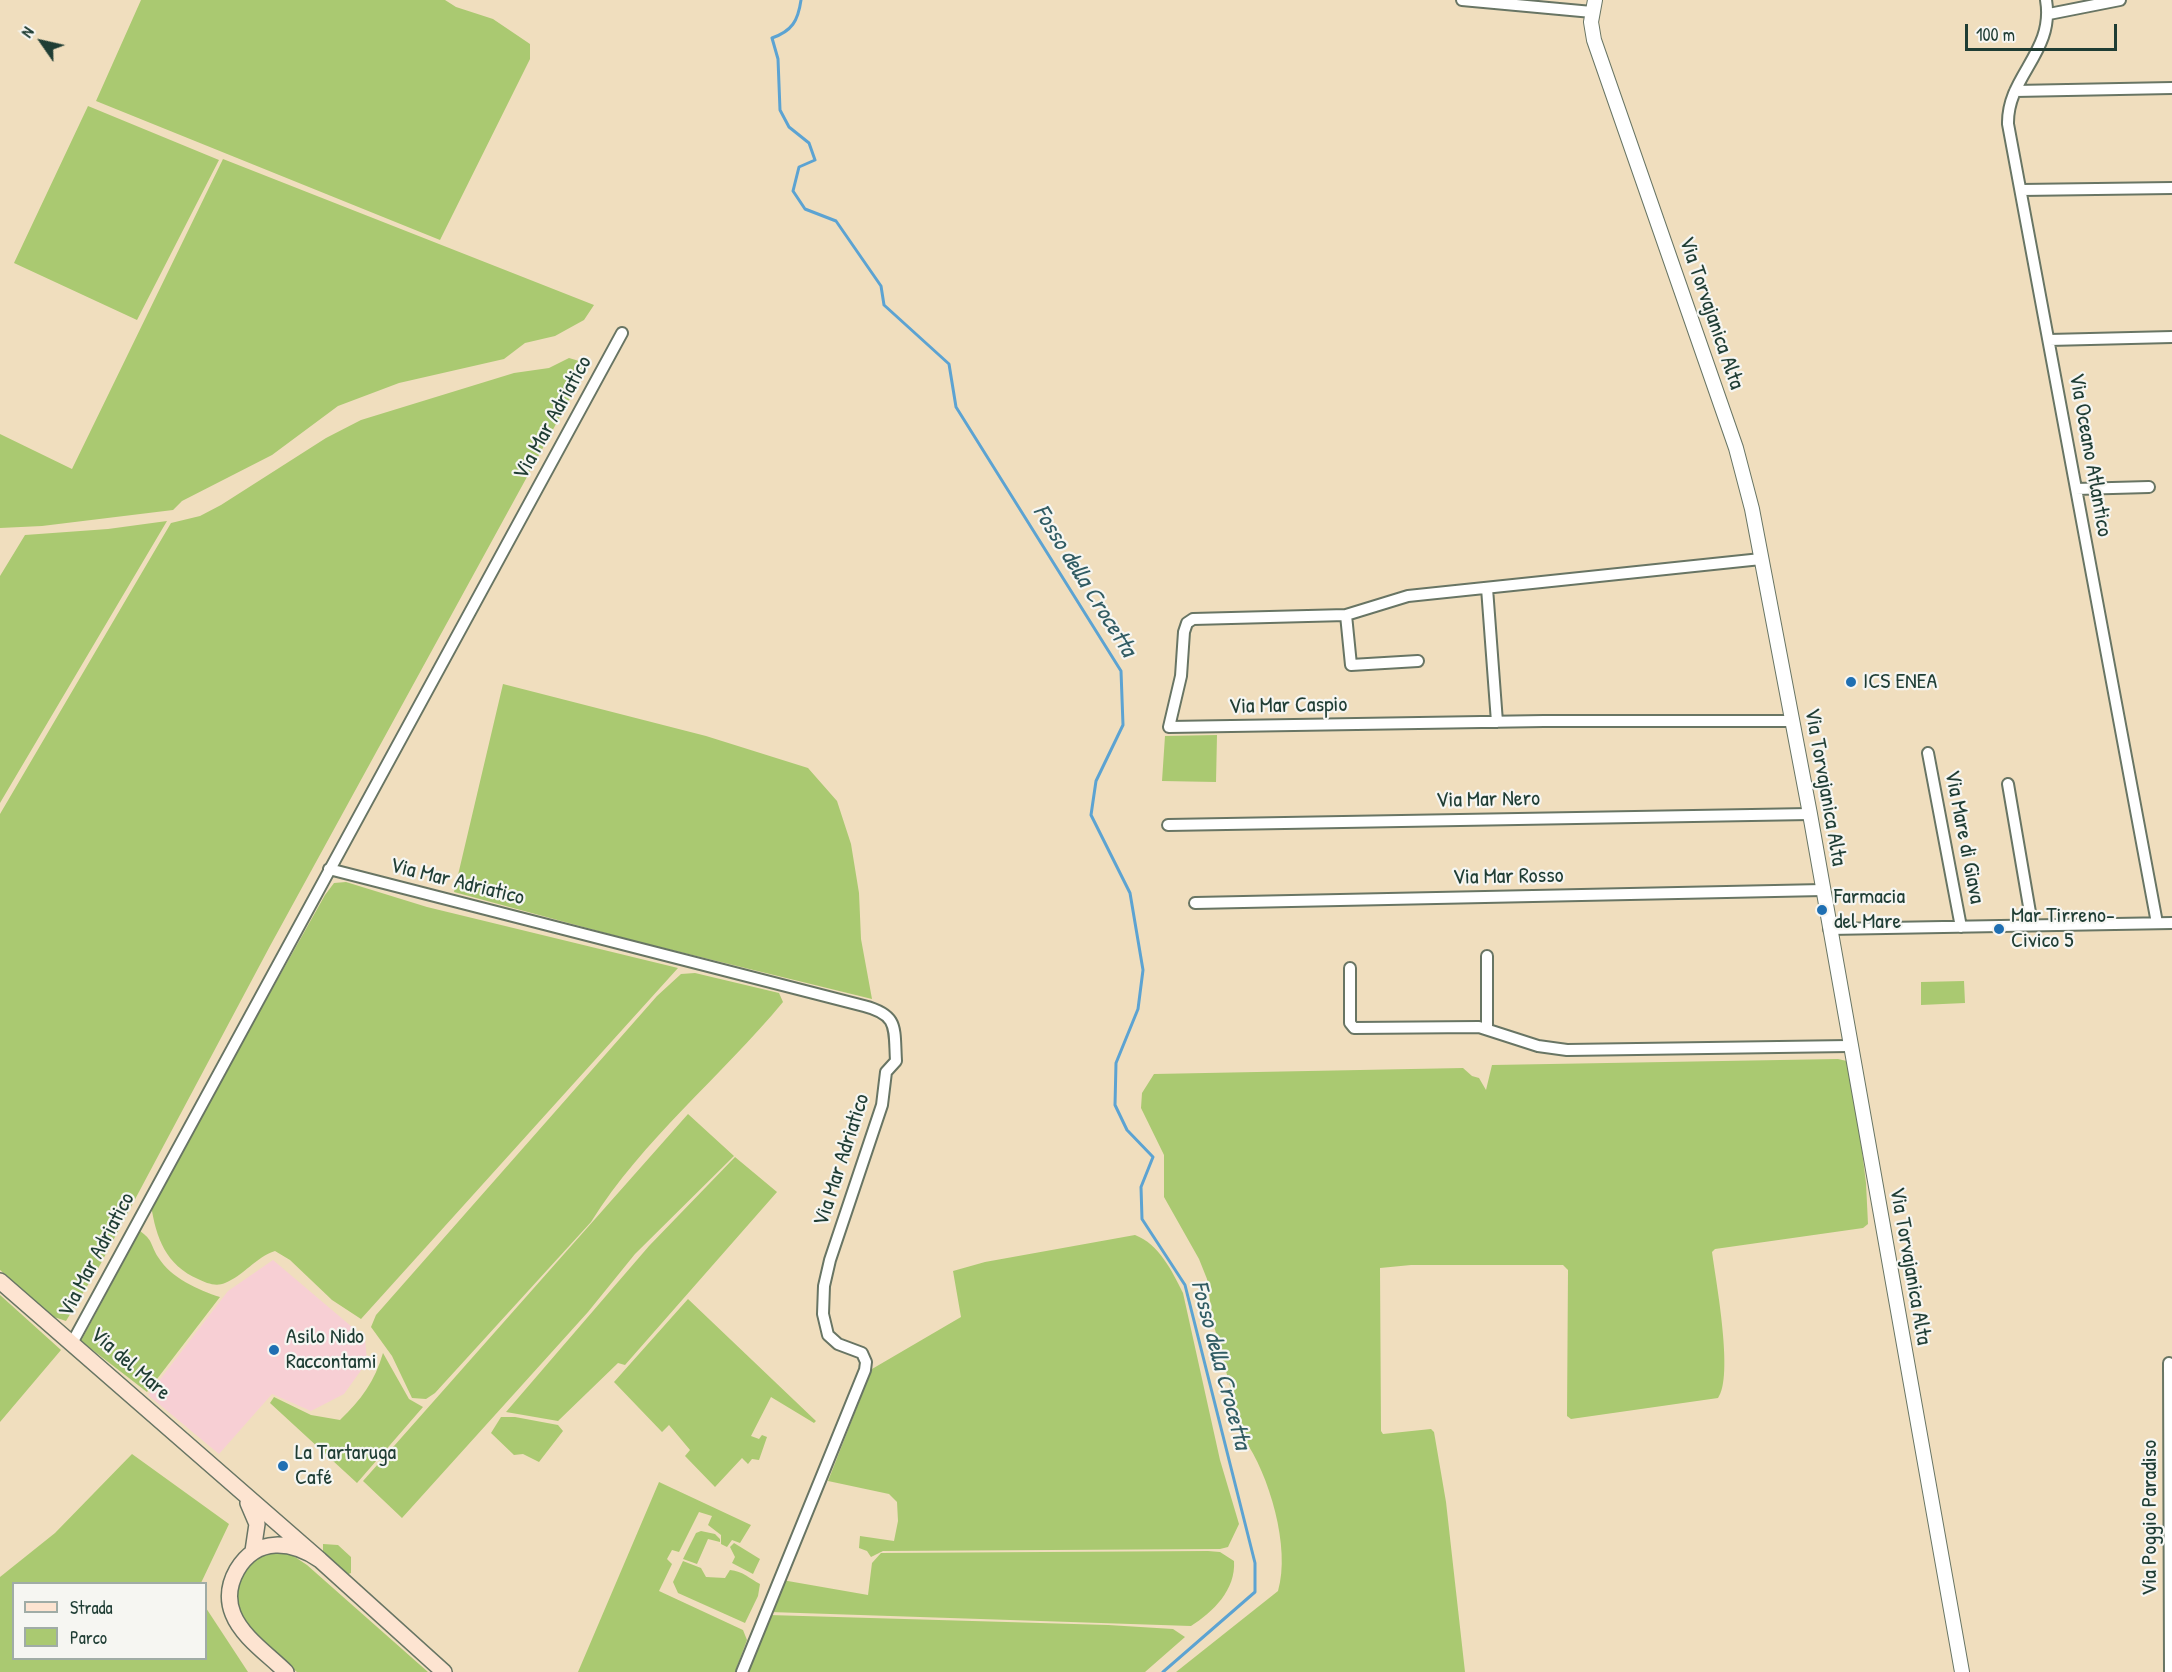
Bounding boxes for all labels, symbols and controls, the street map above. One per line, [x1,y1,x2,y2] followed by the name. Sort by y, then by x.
[12,12,72,72] north arrow
[1968,12,2120,50] scale bar
[16,22,39,42] text: N
[1976,22,2015,47] text: 100 m
[1673,233,1749,393] street label: Via Torvajanica Alta
[508,351,598,485] street label: Via Mar Adriatico
[2063,371,2117,539] street label: Via Oceano Atlantico
[1026,500,1142,662] water label: Fosso della Crocetta
[1863,669,1937,695] place label: ICS ENEA
[1844,675,1858,689] marker: ICS ENEA
[1228,692,1348,720] street label: Via Mar Caspio
[1798,706,1852,868] street label: Via Torvajanica Alta
[1938,768,1990,906] street label: Via Mare di Giava
[1436,786,1540,814] street label: Via Mar Nero
[387,853,527,911] street label: Via Mar Adriatico
[1452,863,1564,891] street label: Via Mar Rosso
[1834,884,1905,936] place label: Farmacia del Mare
[1815,903,1829,917] marker: Farmacia del Mare
[2011,903,2115,954] place label: Mar Tirreno- Civico 5
[1992,922,2006,936] marker: Mar Tirreno- Civico 5
[808,1091,876,1229] street label: Via Mar Adriatico
[1883,1185,1937,1347] street label: Via Torvajanica Alta
[53,1188,141,1322] street label: Via Mar Adriatico
[1184,1278,1256,1452] water label: Fosso della Crocetta
[84,1322,176,1406] street label: Via del Mare
[286,1324,377,1376] place label: Asilo Nido Raccontami
[267,1343,281,1357] marker: Asilo Nido Raccontami
[295,1440,396,1492] place label: La Tartaruga Café
[2137,1440,2163,1596] street label: Via Poggio Paradiso
[276,1459,290,1473] marker: La Tartaruga Café
[12,1582,207,1660] legend
[70,1595,113,1620] text: Strada
[70,1625,107,1650] text: Parco

